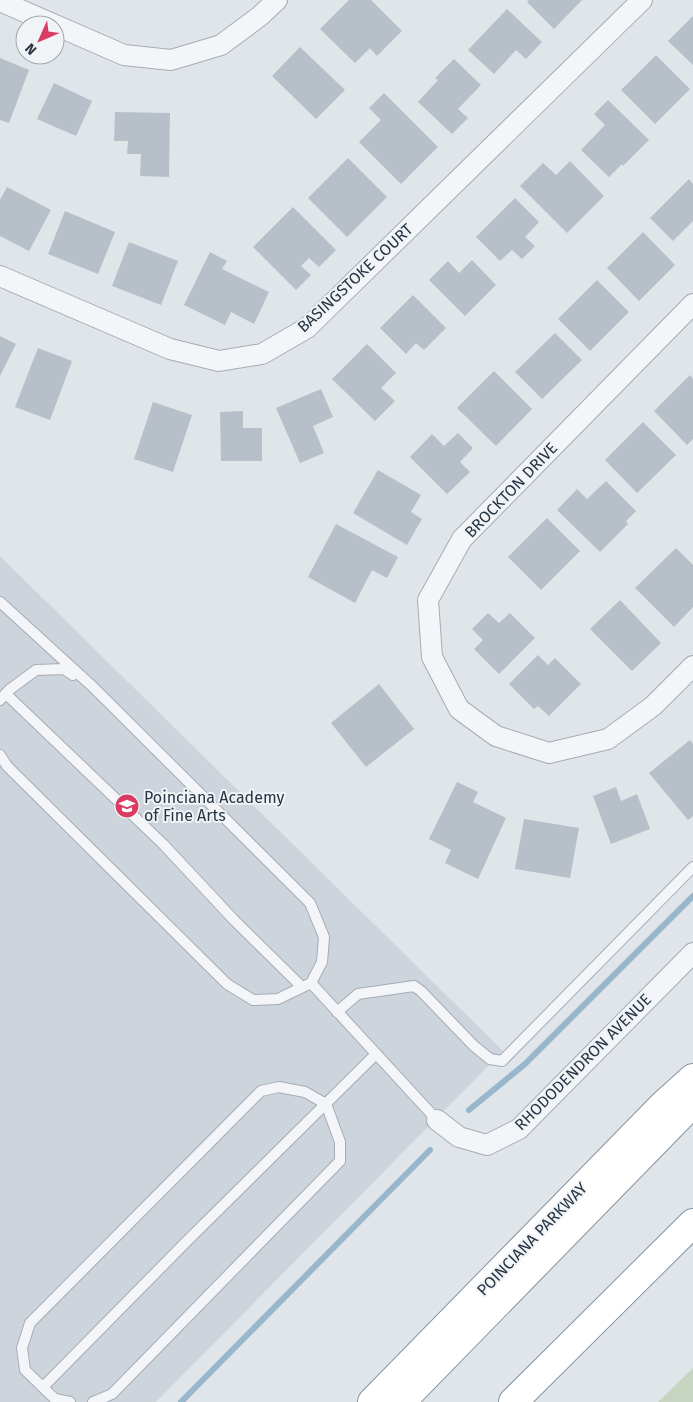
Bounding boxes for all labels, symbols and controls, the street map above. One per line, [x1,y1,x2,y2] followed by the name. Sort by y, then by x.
[15,15,65,65] north arrow
[22,40,40,58] text: N
[293,219,417,336] street label: BASINGSTOKE COURT
[461,438,561,542] street label: BROCKTON DRIVE
[144,788,284,825] place label: Poinciana Academy of Fine Arts
[114,793,140,819] school or university icon: Poinciana Academy of Fine Arts
[511,990,655,1134] street label: RHODODENDRON AVENUE
[473,1178,591,1300] street label: POINCIANA PARKWAY

